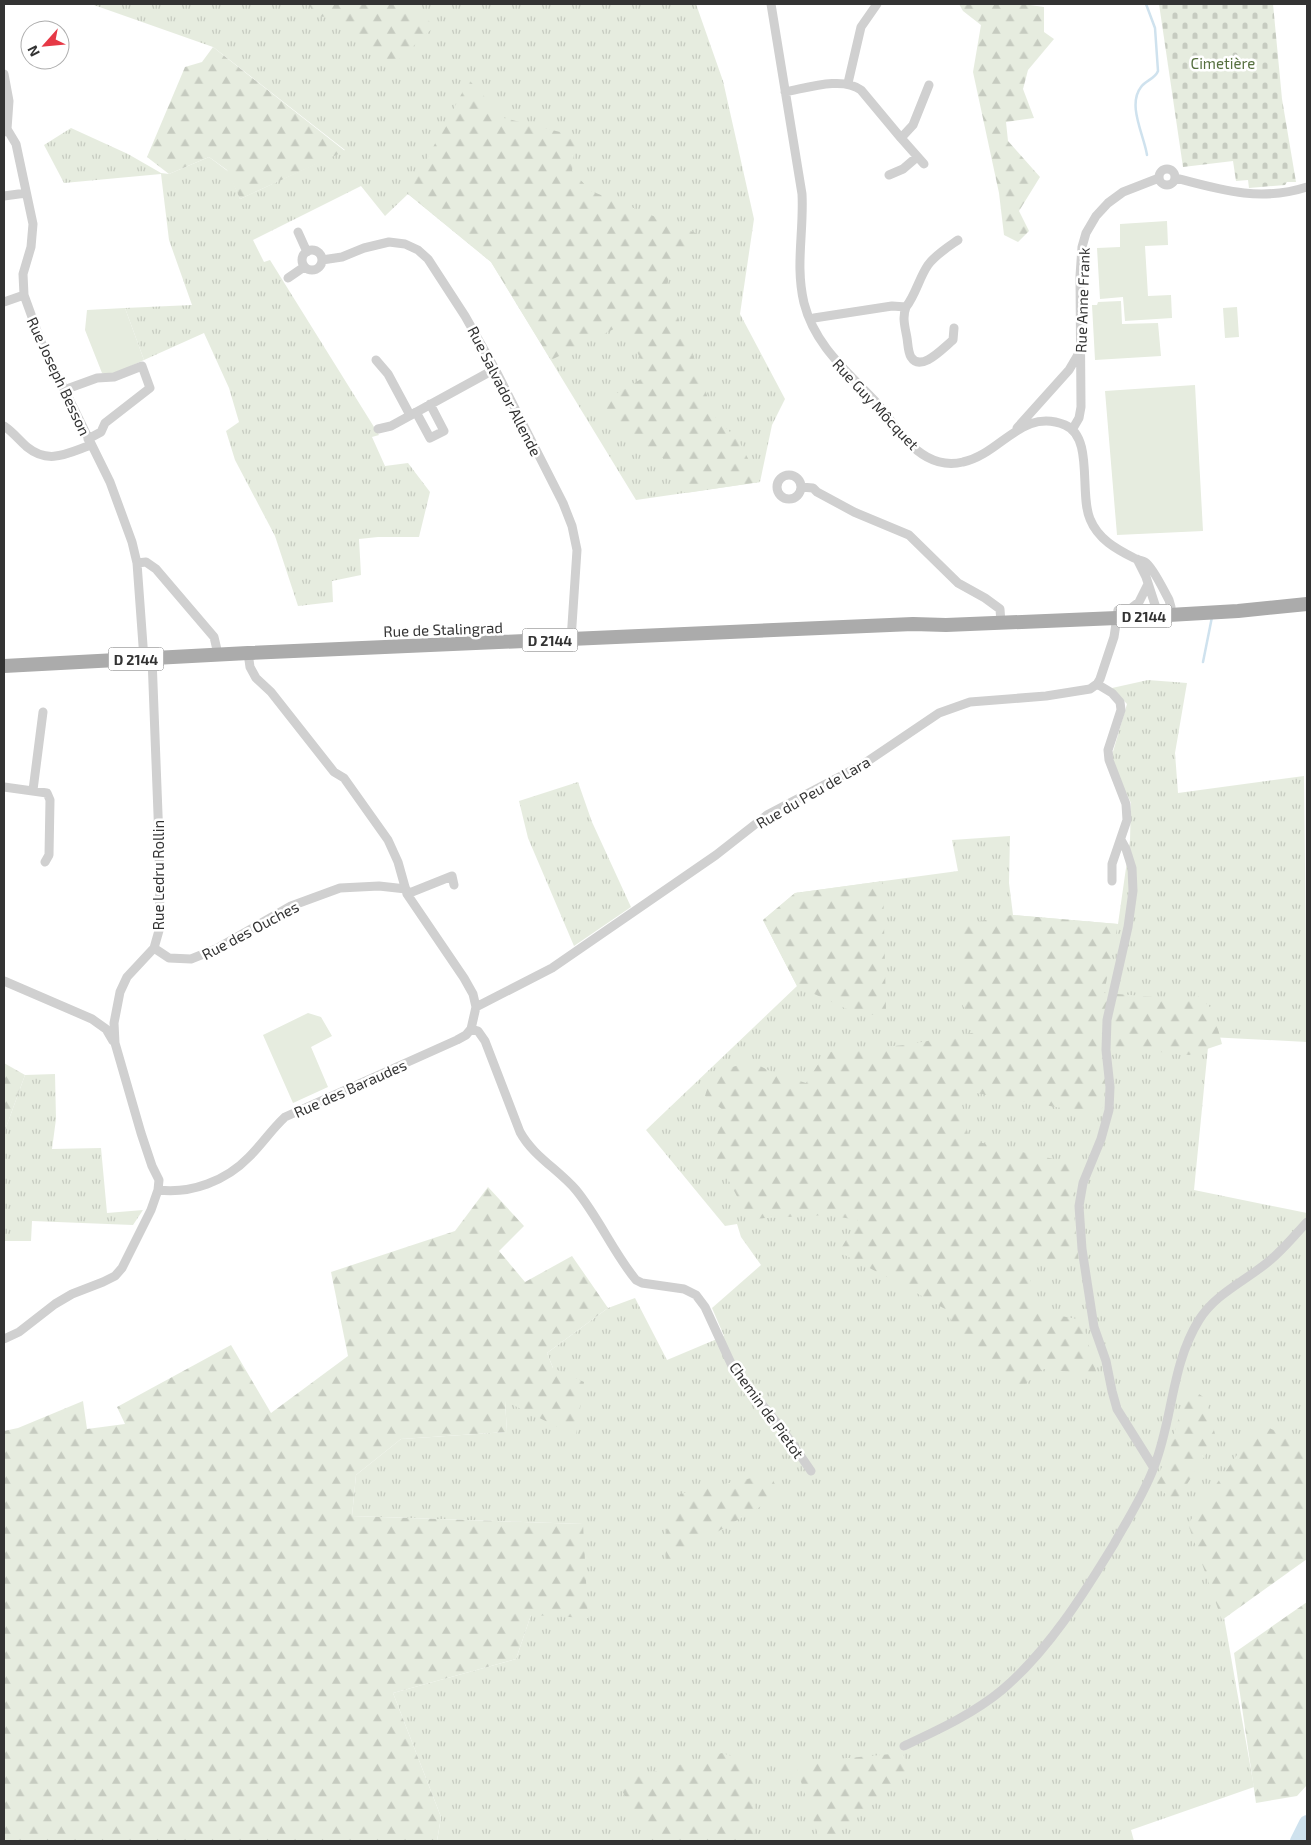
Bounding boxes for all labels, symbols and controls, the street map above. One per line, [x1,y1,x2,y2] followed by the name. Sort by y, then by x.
[20,20,70,70] north arrow
[23,43,43,59] text: N
[1191,54,1255,72] park label: Cimetière
[1071,247,1093,353] street label: Rue Anne Frank
[24,314,94,438] street label: Rue Joseph Besson
[464,323,546,459] street label: Rue Salvador Allende
[829,355,923,453] street label: Rue Guy Môcquet
[1116,604,1172,628] road number: D 2144
[383,618,503,640] street label: Rue de Stalingrad
[522,628,578,652] road number: D 2144
[108,648,164,671] road number: D 2144
[753,752,873,832] street label: Rue du Peu de Lara
[149,820,167,930] street label: Rue Ledru Rollin
[198,897,302,963] street label: Rue des Ouches
[291,1055,409,1121] street label: Rue des Baraudes
[726,1358,808,1462] street label: Chemin de Pietot

